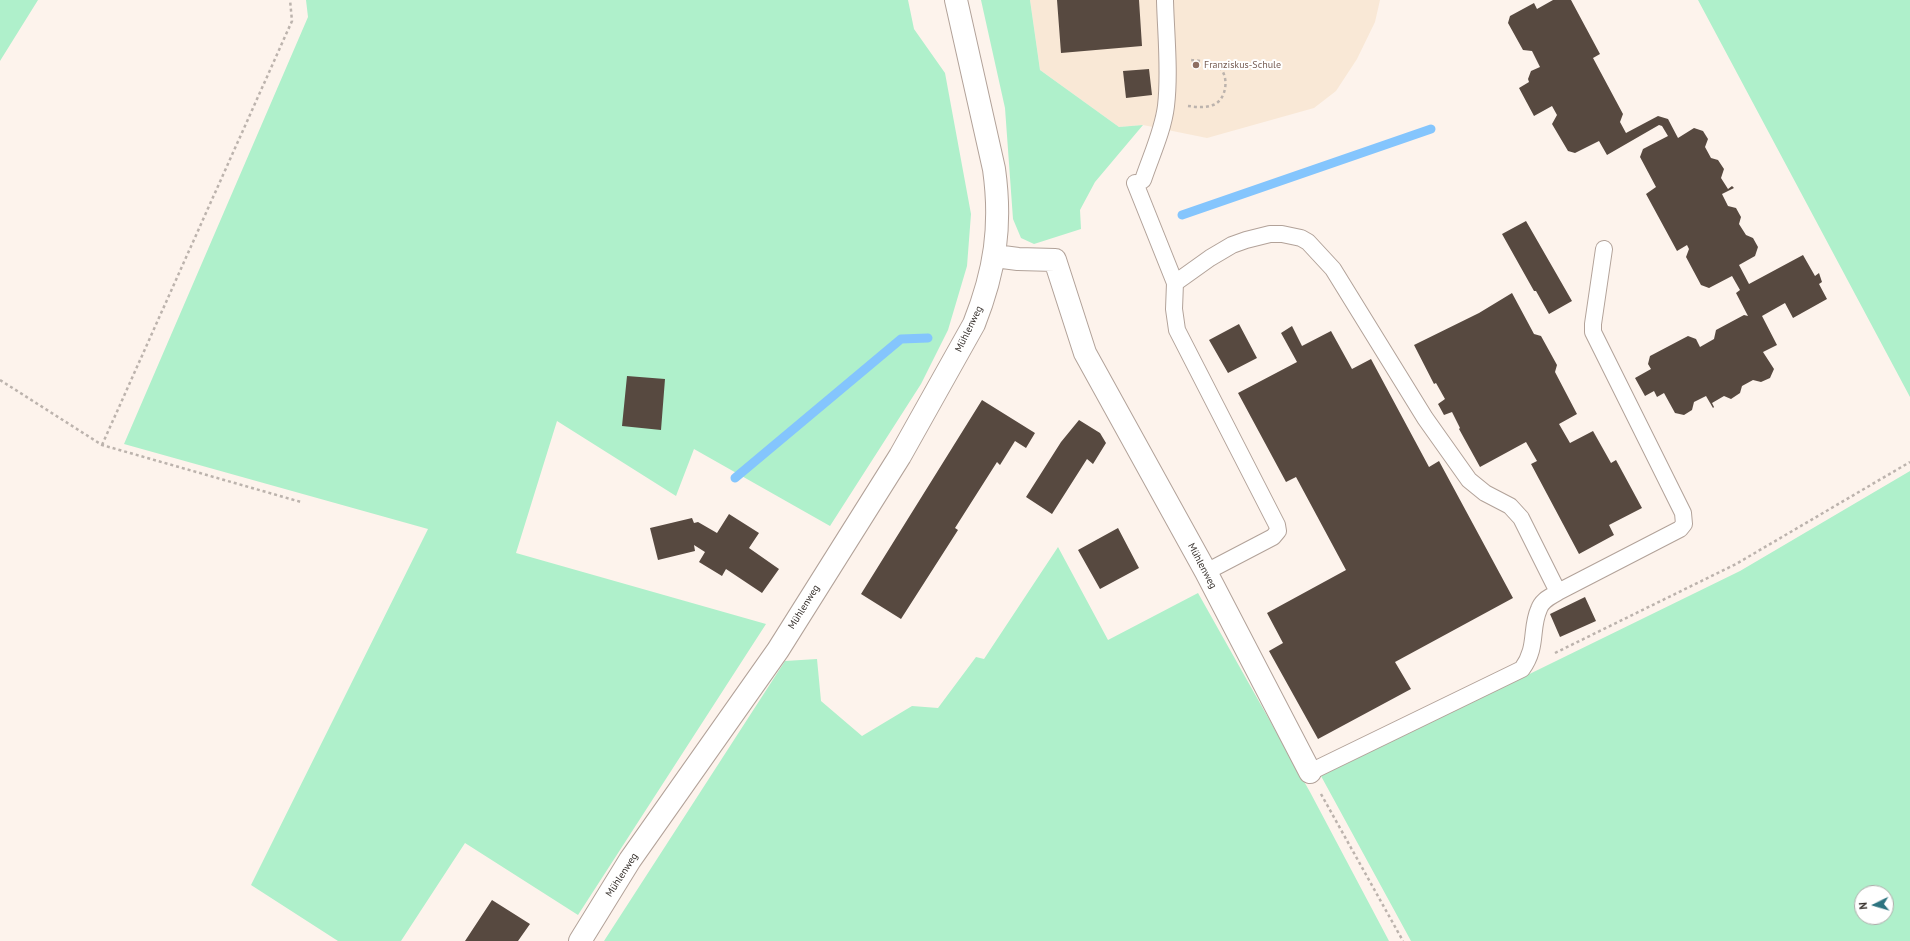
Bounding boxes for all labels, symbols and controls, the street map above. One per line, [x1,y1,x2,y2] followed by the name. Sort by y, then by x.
[1204,59,1281,71] place label: Franziskus-Schule
[1191,60,1201,70] marker: Franziskus-Schule
[953,304,985,354] street label: Mühlenweg
[1185,541,1219,591] street label: Mühlenweg
[786,583,822,631] street label: Mühlenweg
[603,851,641,899] street label: Mühlenweg
[1854,885,1894,925] north arrow
[1856,902,1870,910] text: N

